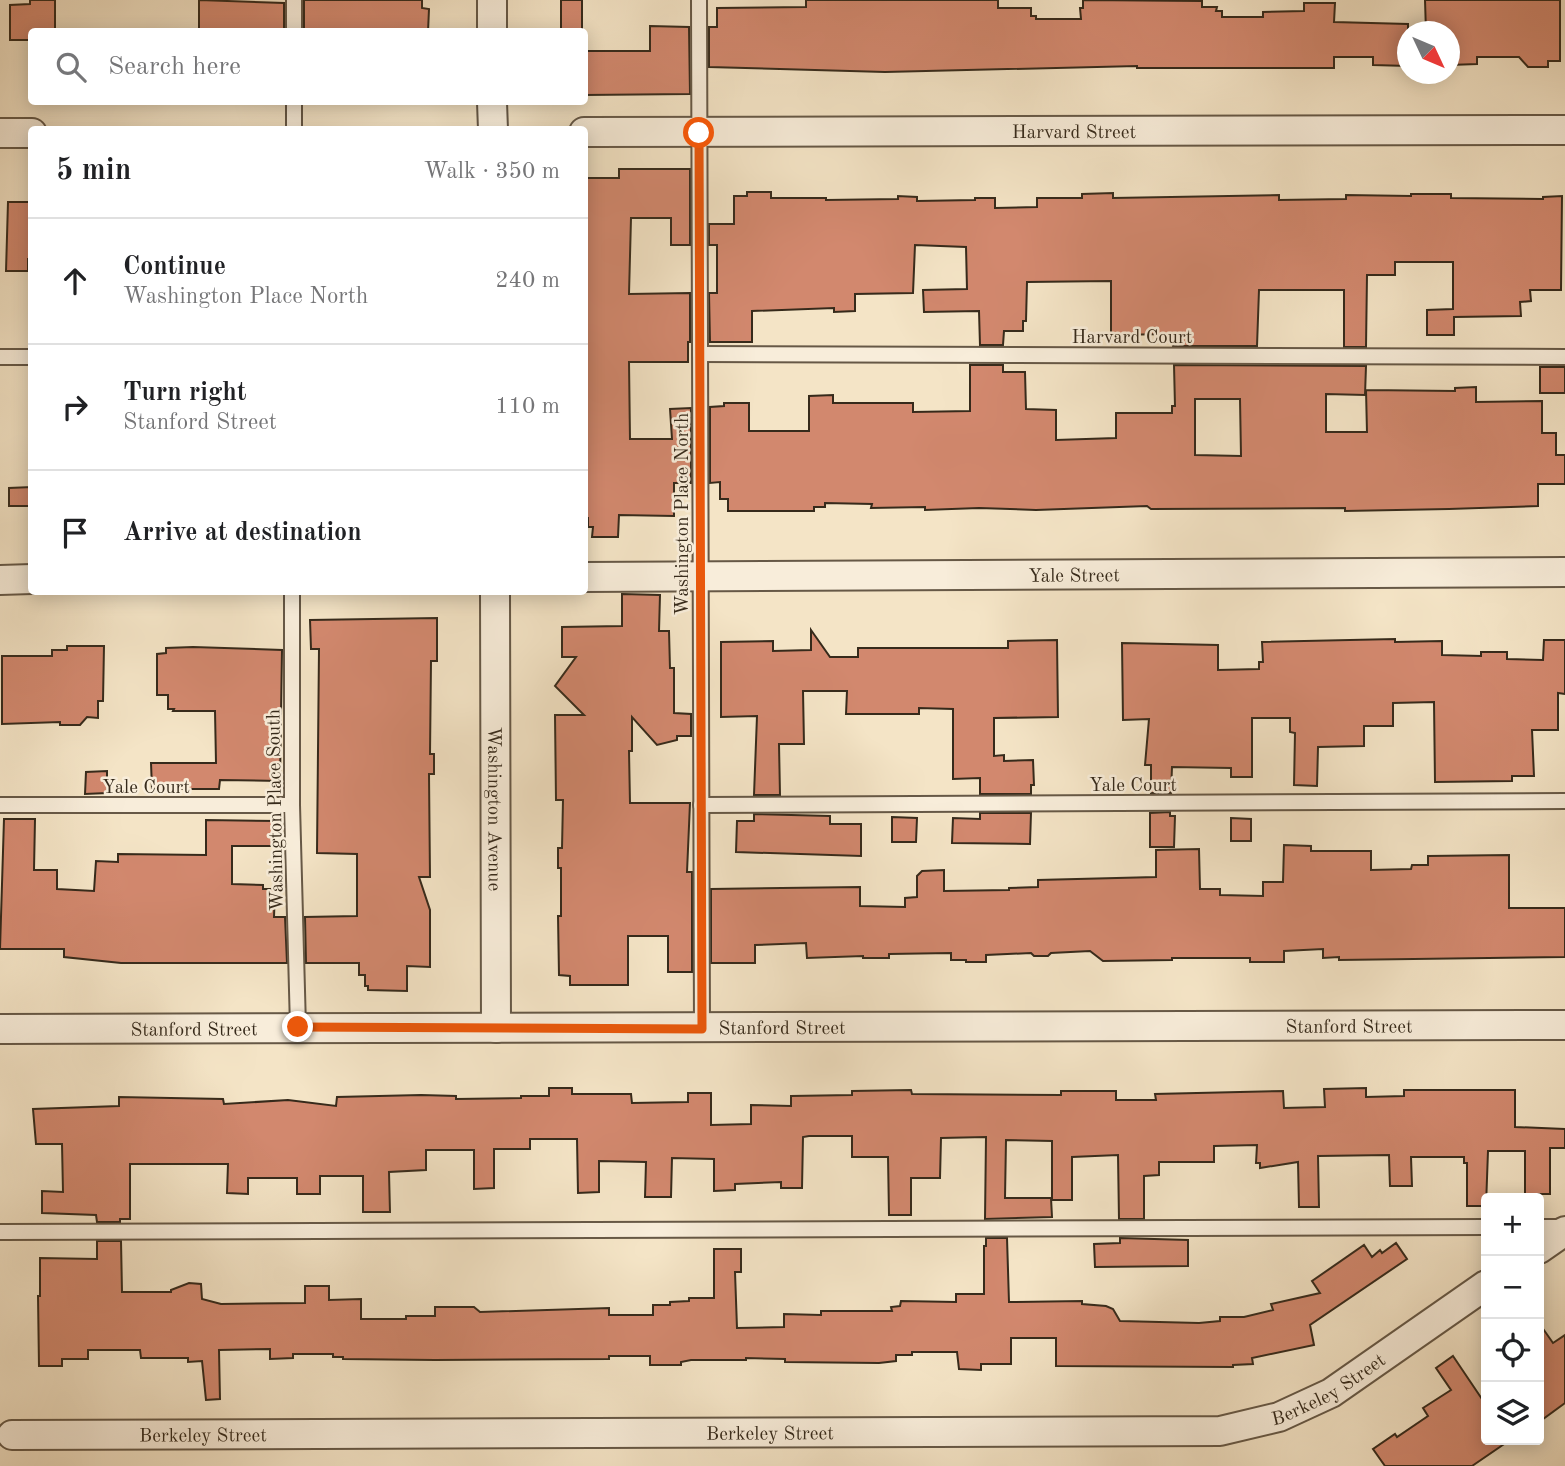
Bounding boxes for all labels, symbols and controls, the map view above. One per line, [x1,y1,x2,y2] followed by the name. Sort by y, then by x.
[1397,21,1460,84] north arrow
[28,28,588,105] search box
[52,48,90,86] icon: search
[108,54,241,80] text: Search here
[683,117,714,148] route start
[1012,124,1136,143] street label: Harvard Street
[56,156,131,186] text: 5 min
[424,160,560,183] text: Walk · 350 m
[123,254,226,280] text: Continue
[56,262,94,300] icon: ahead
[495,269,560,292] text: 240 m
[123,285,368,308] text: Washington Place North
[1072,329,1192,348] street label: Harvard Court
[123,380,246,406] text: Turn right
[56,388,94,426] icon: right
[495,395,560,418] text: 110 m
[123,411,277,434] text: Stanford Street
[674,413,693,615] street label: Washington Place North
[56,514,94,552] icon: arrive
[123,520,362,546] text: Arrive at destination
[1028,567,1120,587] street label: Yale Street
[265,709,288,911] street label: Washington Place South
[483,727,503,891] street label: Washington Avenue
[1089,777,1177,796] street label: Yale Court
[102,779,190,798] street label: Yale Court
[282,1011,313,1042] route end
[1285,1018,1413,1038] street label: Stanford Street
[718,1020,846,1039] street label: Stanford Street
[130,1021,258,1041] street label: Stanford Street
[1481,1193,1544,1445] map controls
[1481,1193,1544,1256] button: +
[1481,1256,1544,1319] button: −
[1481,1319,1544,1382] button: locate
[1270,1351,1390,1430] street label: Berkeley Street
[1481,1382,1544,1445] button: layers
[706,1425,834,1445] street label: Berkeley Street
[139,1427,267,1447] street label: Berkeley Street

